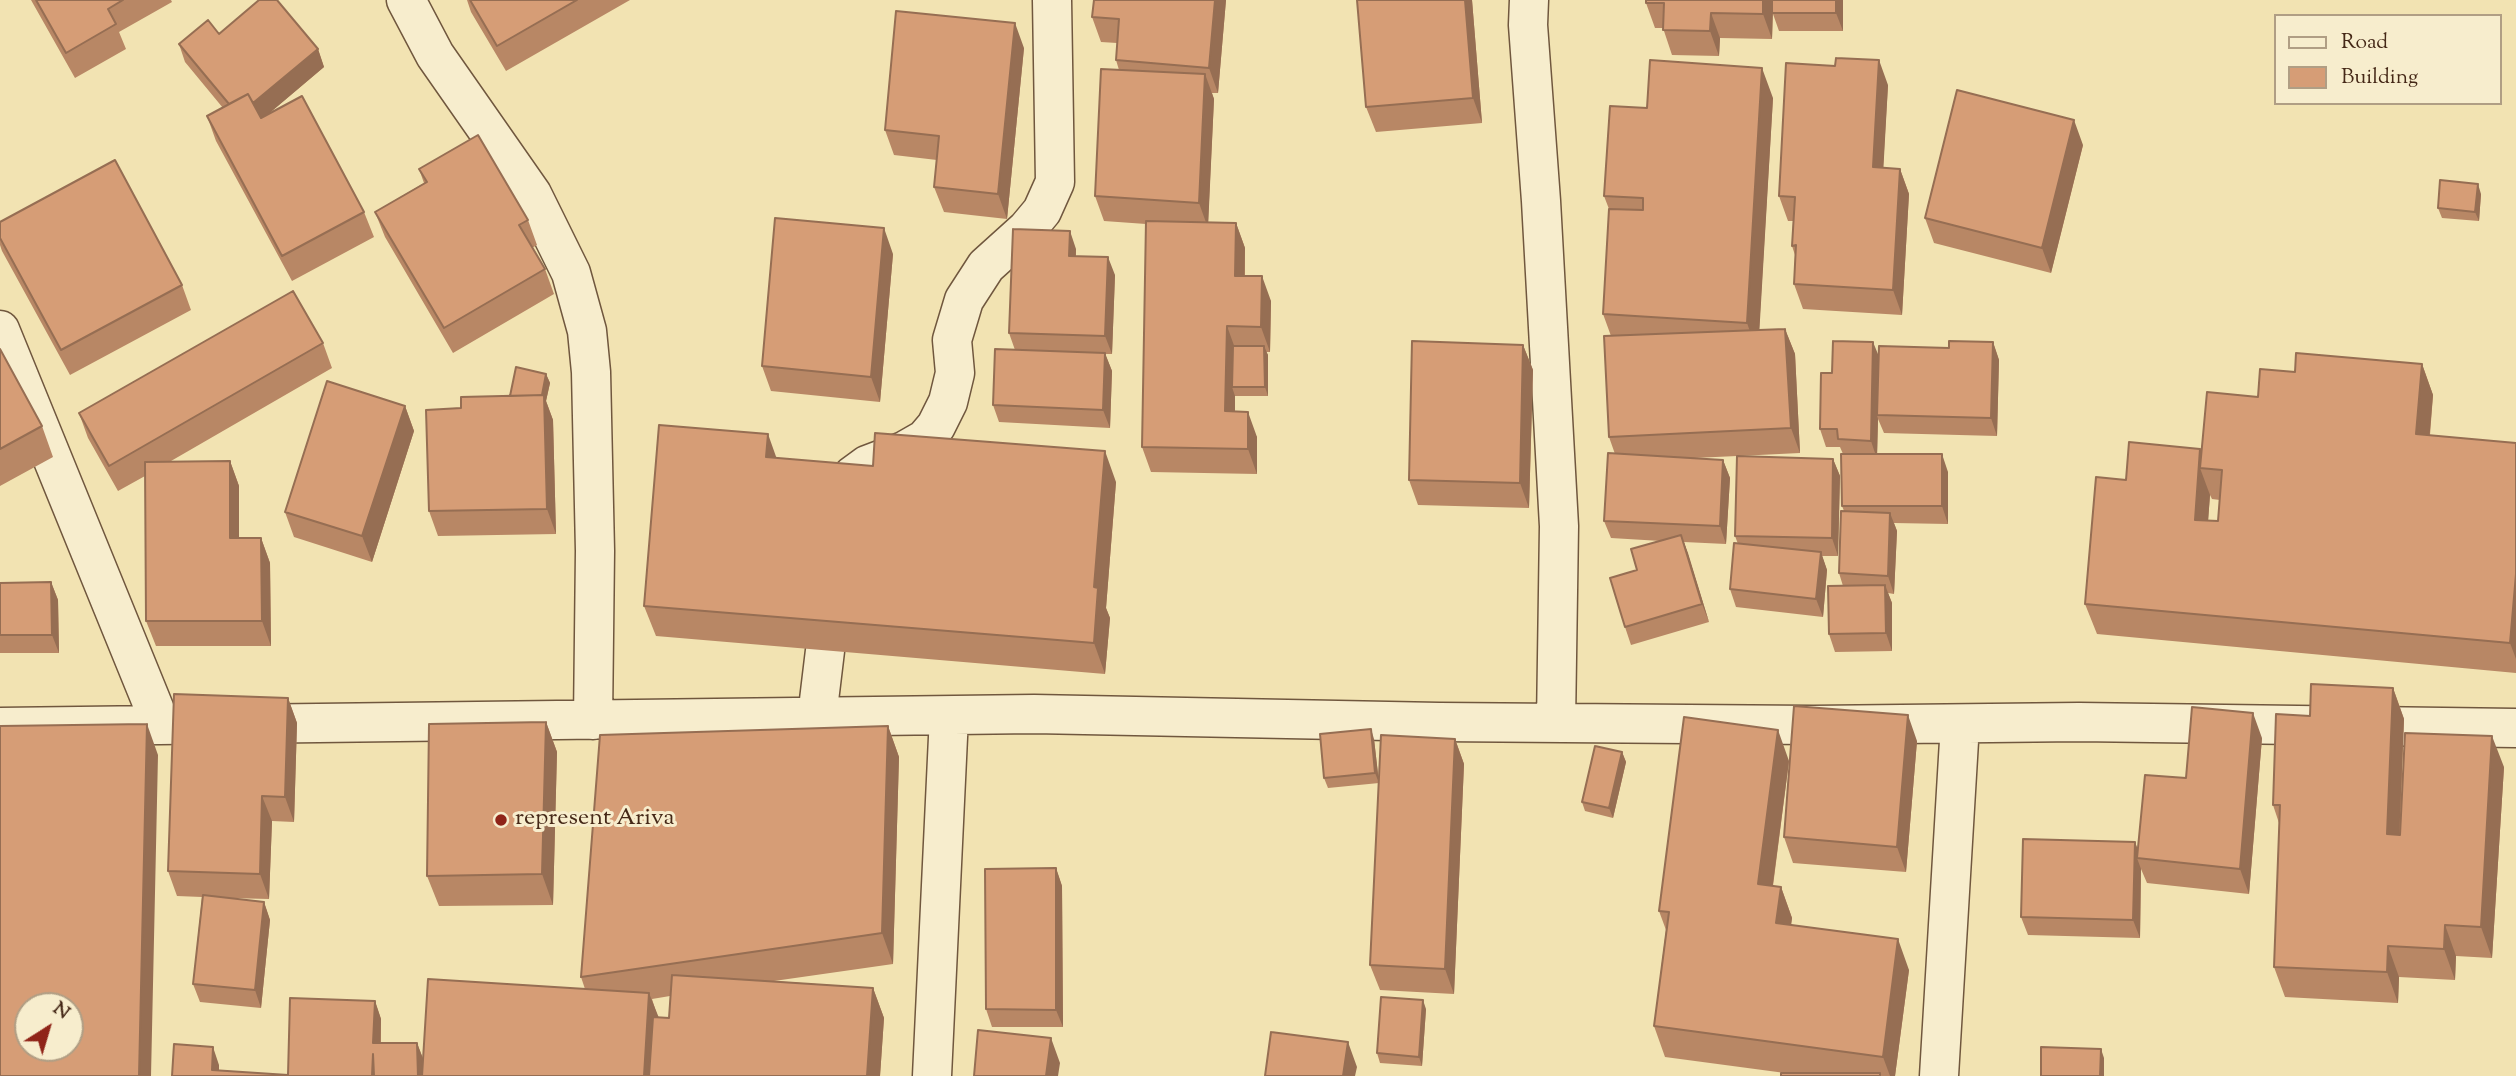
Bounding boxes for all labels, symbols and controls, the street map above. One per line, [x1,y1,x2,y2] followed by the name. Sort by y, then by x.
[2274,14,2502,105] legend
[2341,28,2388,58] text: Road
[2341,63,2418,93] text: Building
[515,806,675,834] place label: represent Ariva
[493,812,509,828] marker: represent Ariva
[14,992,84,1062] north arrow
[47,996,75,1027] text: N

